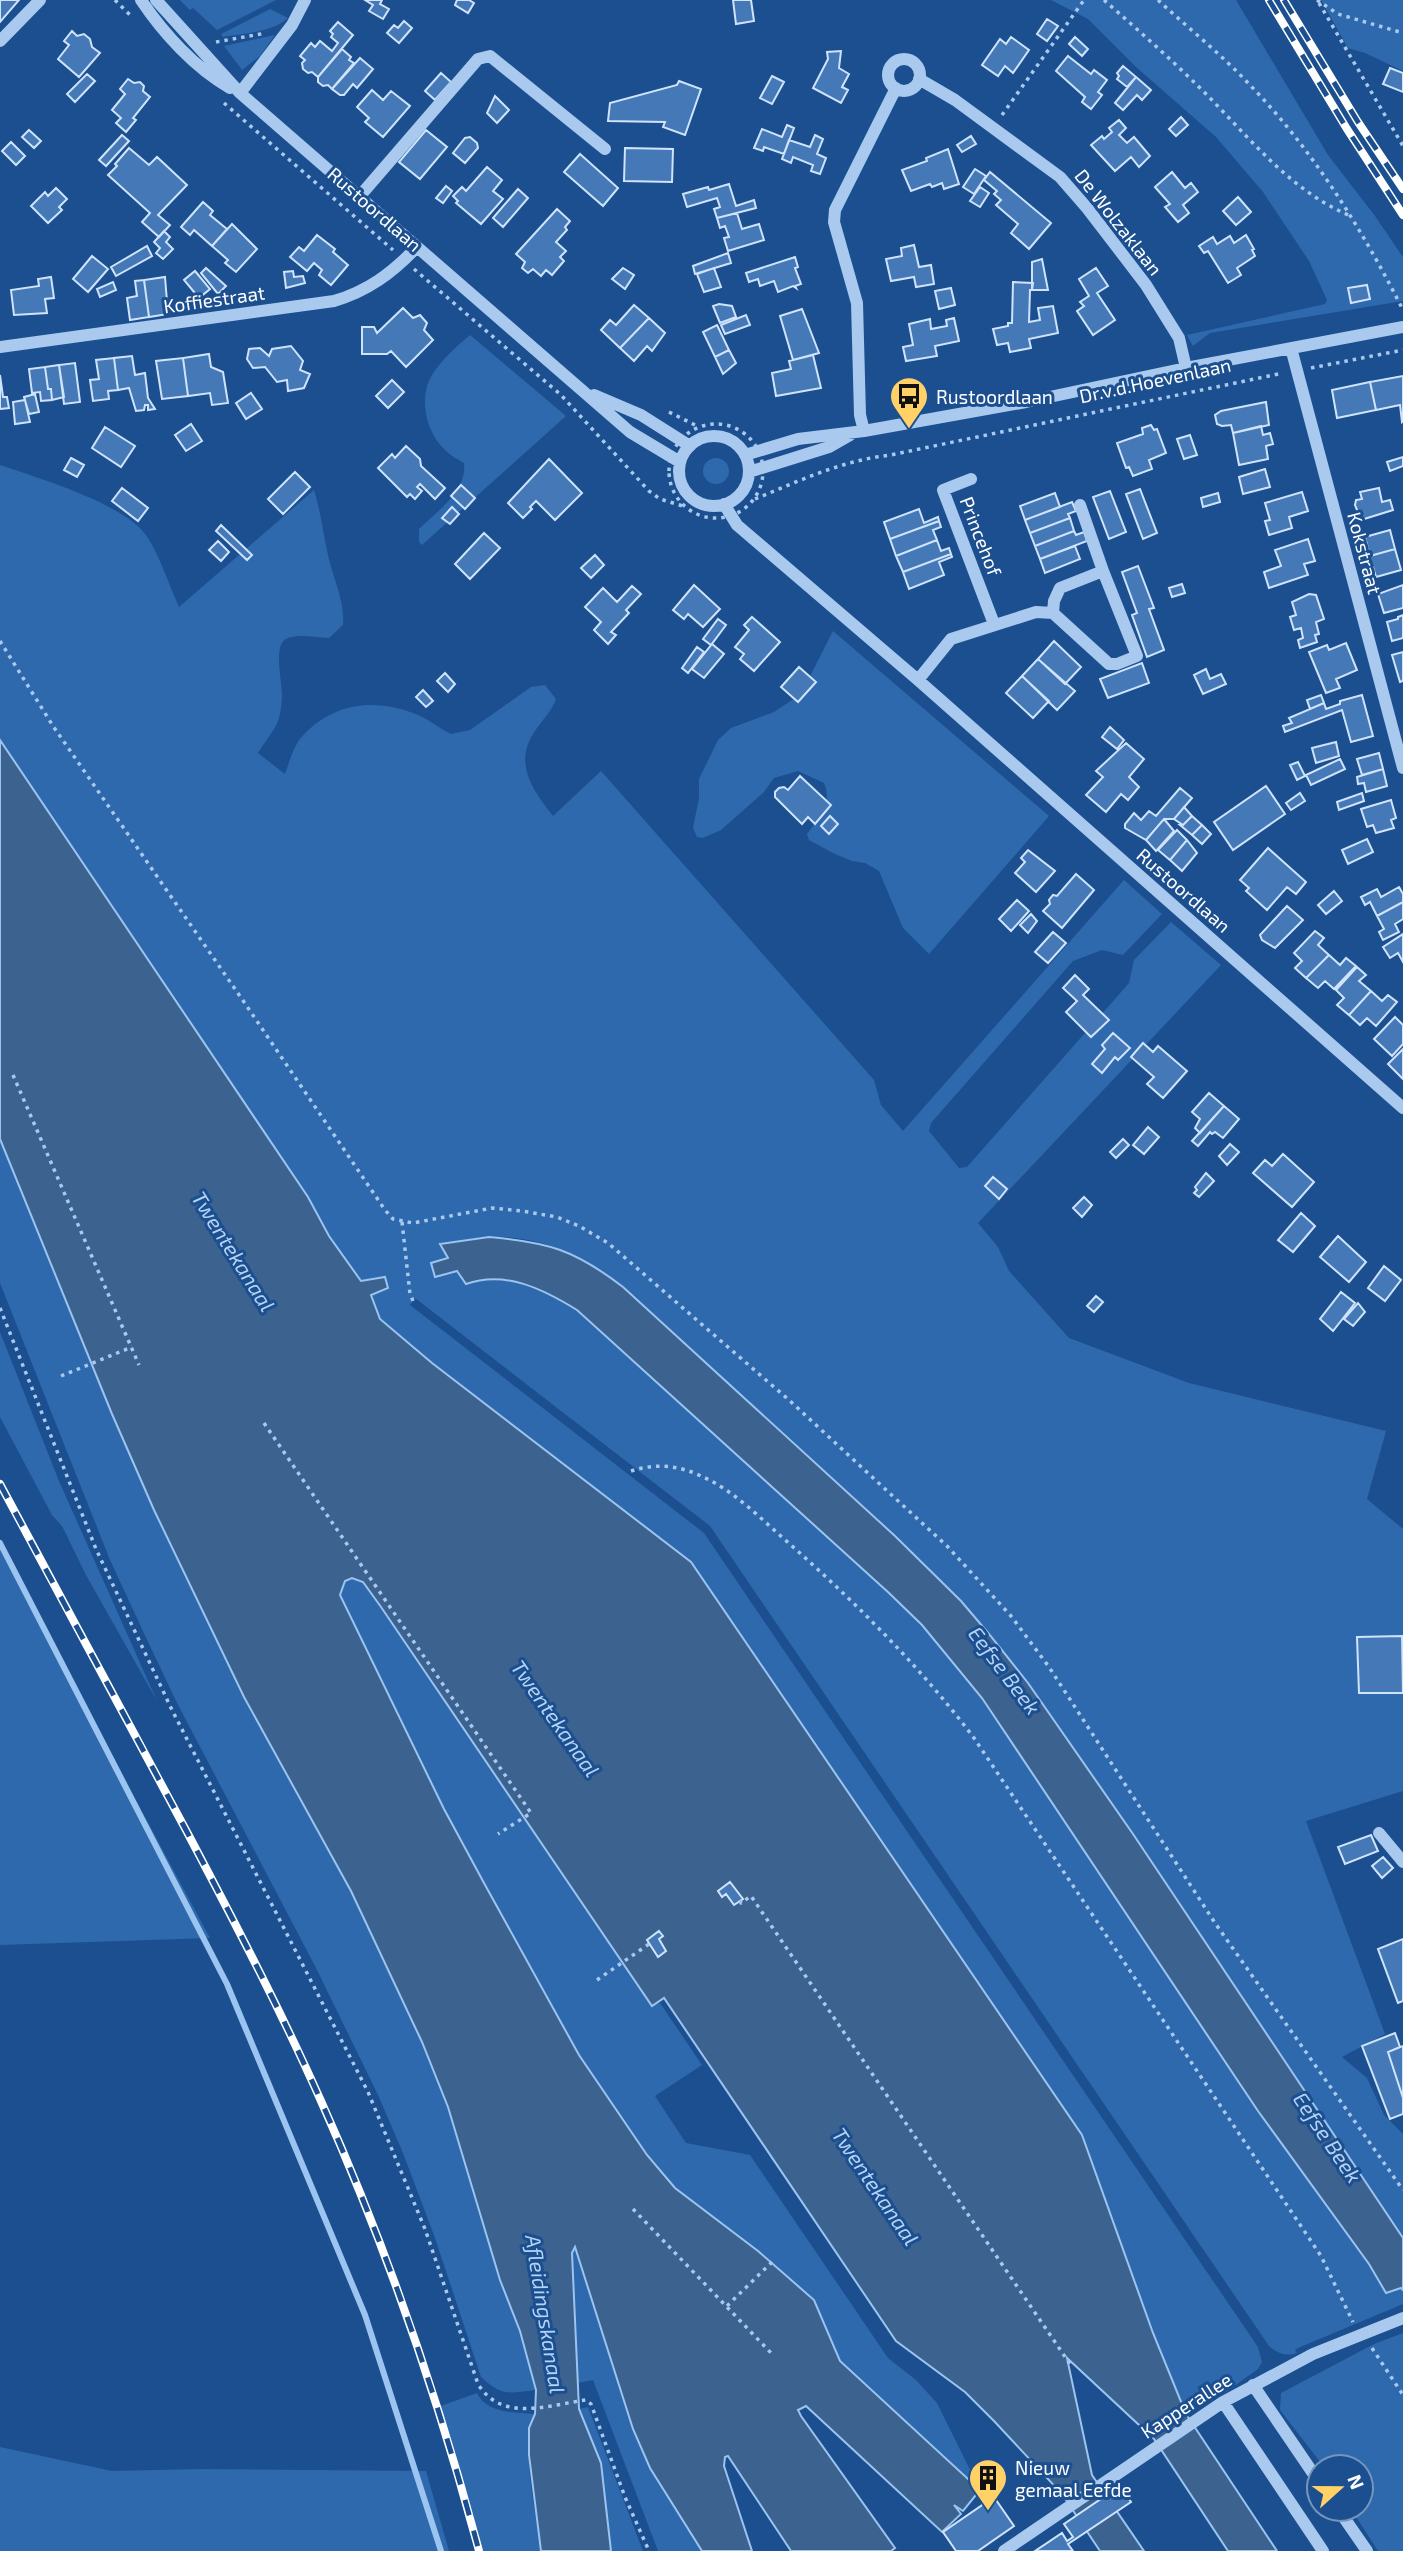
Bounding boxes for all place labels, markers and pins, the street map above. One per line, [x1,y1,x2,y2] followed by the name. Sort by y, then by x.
[888,375,930,430] bus stop icon: Rustoordlaan
[936,385,1053,408] place label: Rustoordlaan
[1015,2456,1132,2501] place label: Nieuw gemaal Eefde
[967,2457,1009,2512] building icon: Nieuw gemaal Eefde

